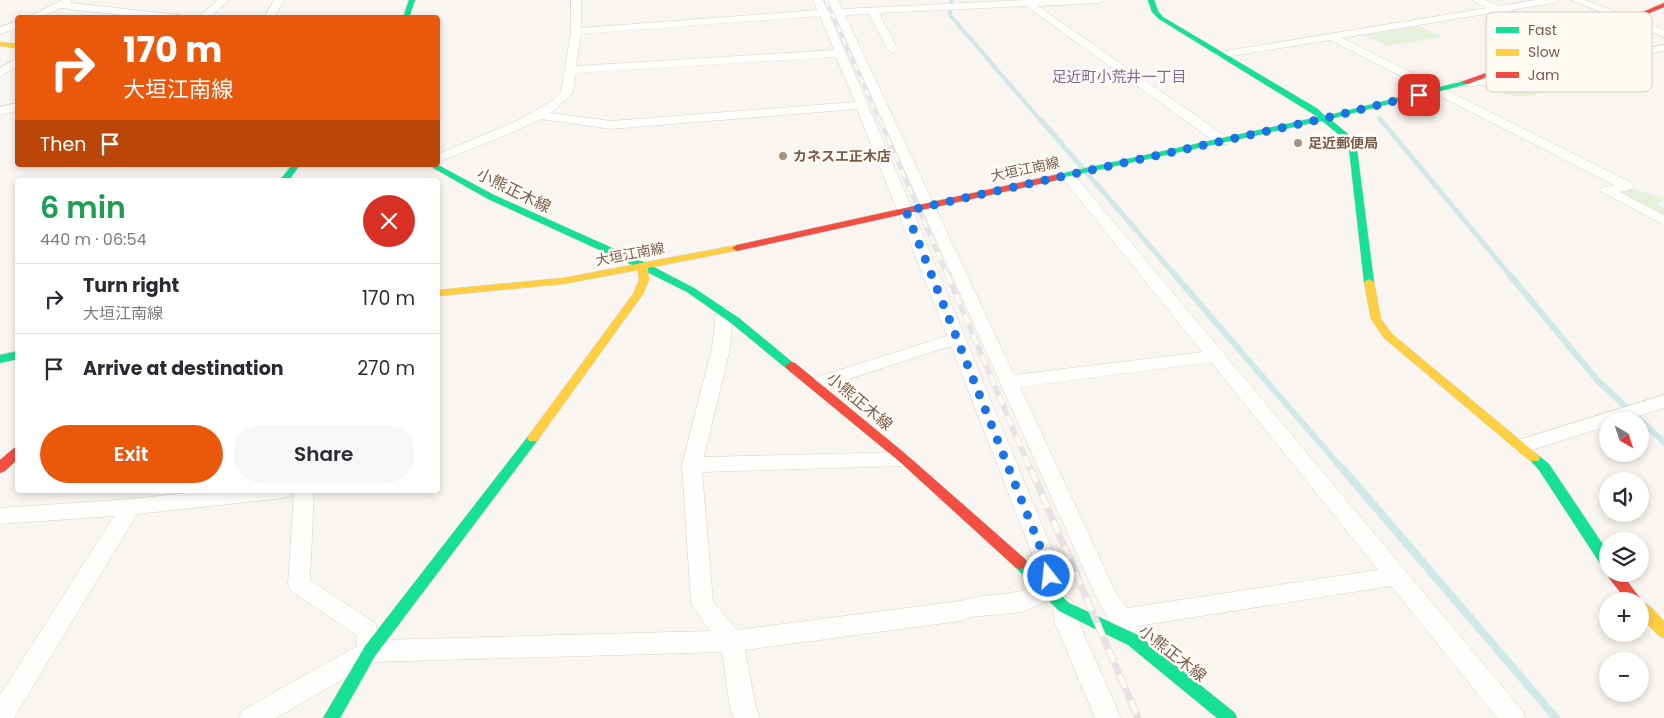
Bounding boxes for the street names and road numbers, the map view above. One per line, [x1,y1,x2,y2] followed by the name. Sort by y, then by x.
[989,152,1061,186] street label: 大垣江南線
[473,163,555,218] street label: 小熊正木線
[594,238,666,270] street label: 大垣江南線
[822,367,898,436] street label: 小熊正木線
[1134,620,1211,687] street label: 小熊正木線

